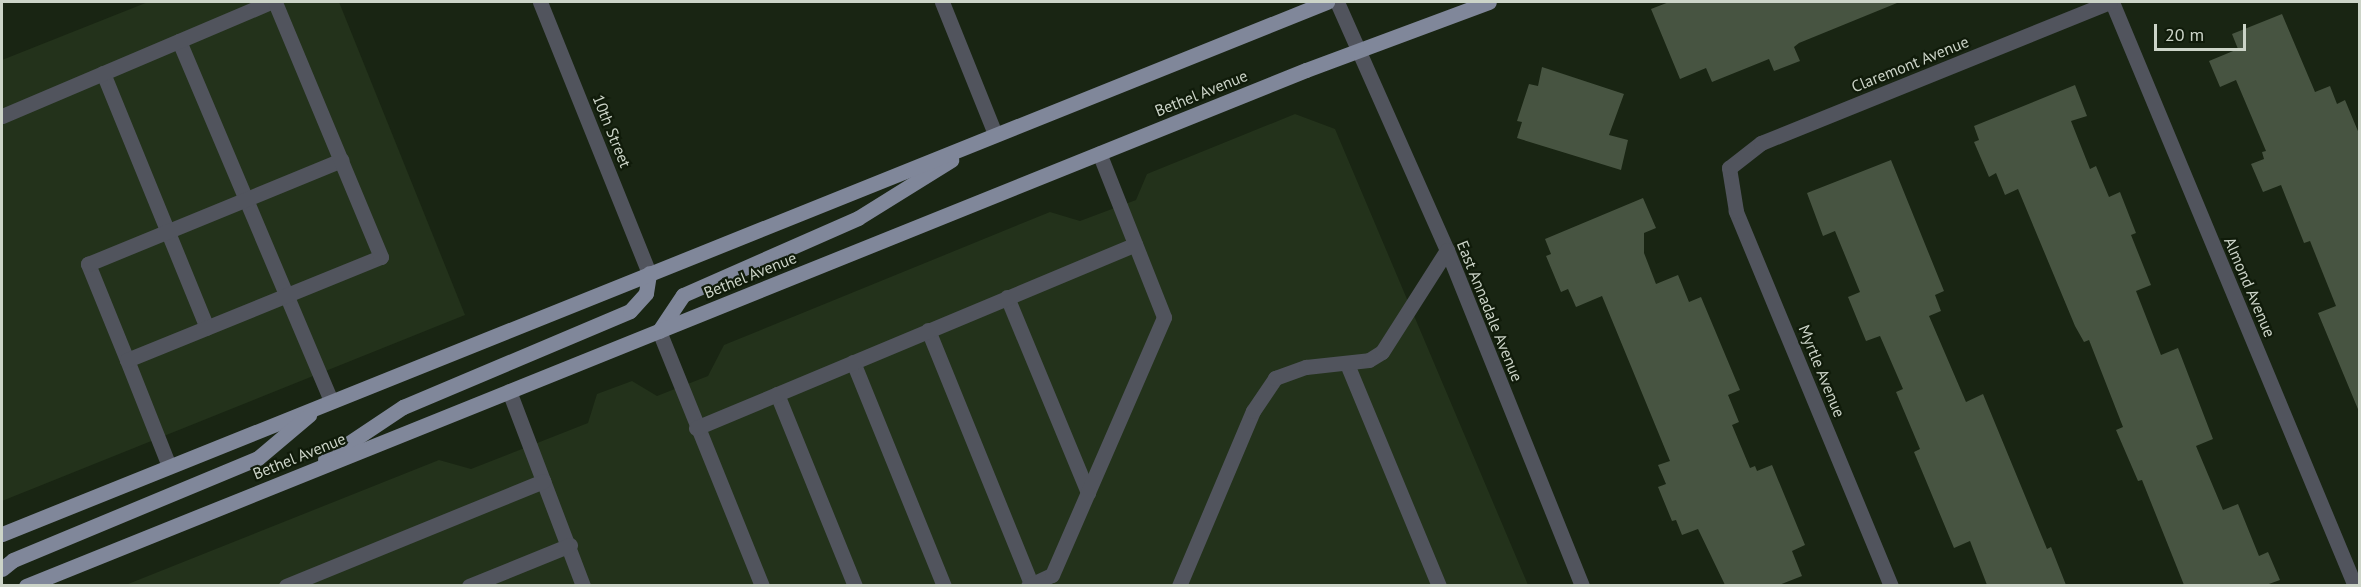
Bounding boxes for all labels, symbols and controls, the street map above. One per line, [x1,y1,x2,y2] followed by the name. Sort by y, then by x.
[2157,12,2248,50] scale bar
[2165,23,2204,46] text: 20 m
[1848,32,1972,96] street label: Claremont Avenue
[1152,66,1250,120] street label: Bethel Avenue
[589,92,635,170] street label: 10th Street
[2220,234,2280,340] street label: Almond Avenue
[1453,237,1527,385] street label: East Annadale Avenue
[701,248,799,302] street label: Bethel Avenue
[1795,322,1849,420] street label: Myrtle Avenue
[250,429,348,483] street label: Bethel Avenue

